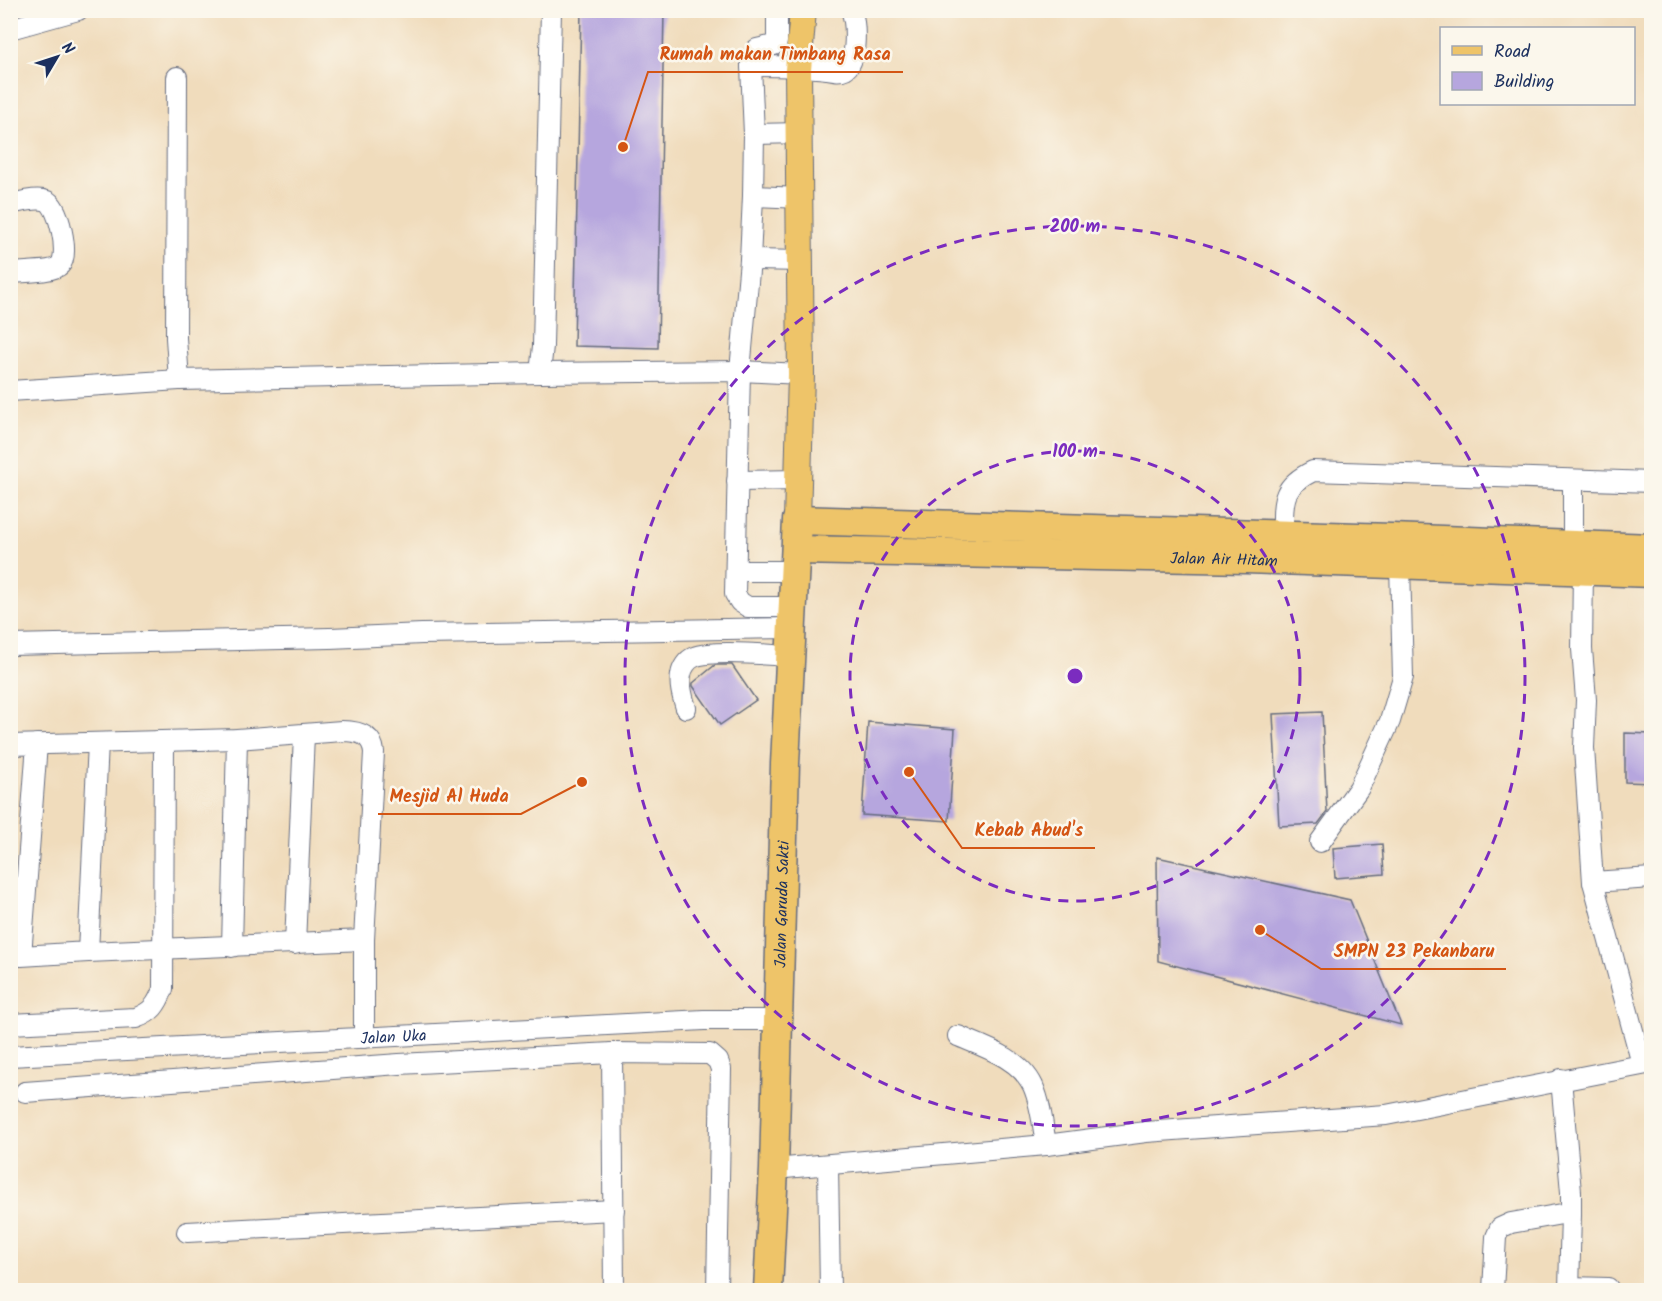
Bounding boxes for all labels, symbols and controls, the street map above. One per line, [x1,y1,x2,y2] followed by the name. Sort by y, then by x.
[27,27,87,87] north arrow
[1440,27,1635,105] legend
[648,36,903,72] callout: Rumah makan Timbang Rasa
[55,37,80,60] text: N
[1494,38,1531,67] text: Road
[659,41,891,70] text: Rumah makan Timbang Rasa
[1494,68,1554,97] text: Building
[1050,213,1101,242] text: 200 m
[1052,438,1098,467] text: 100 m
[1170,546,1278,574] street label: Jalan Air Hitam
[1065,666,1085,686] centre of rings
[378,778,521,814] callout: Mesjid Al Huda
[389,783,509,812] text: Mesjid Al Huda
[962,812,1095,848] callout: Kebab Abud's
[975,817,1084,846] text: Kebab Abud's
[768,839,797,968] street label: Jalan Garuda Sakti
[1321,933,1506,969] callout: SMPN 23 Pekanbaru
[1334,938,1494,967] text: SMPN 23 Pekanbaru
[360,1023,427,1052] street label: Jalan Uka

